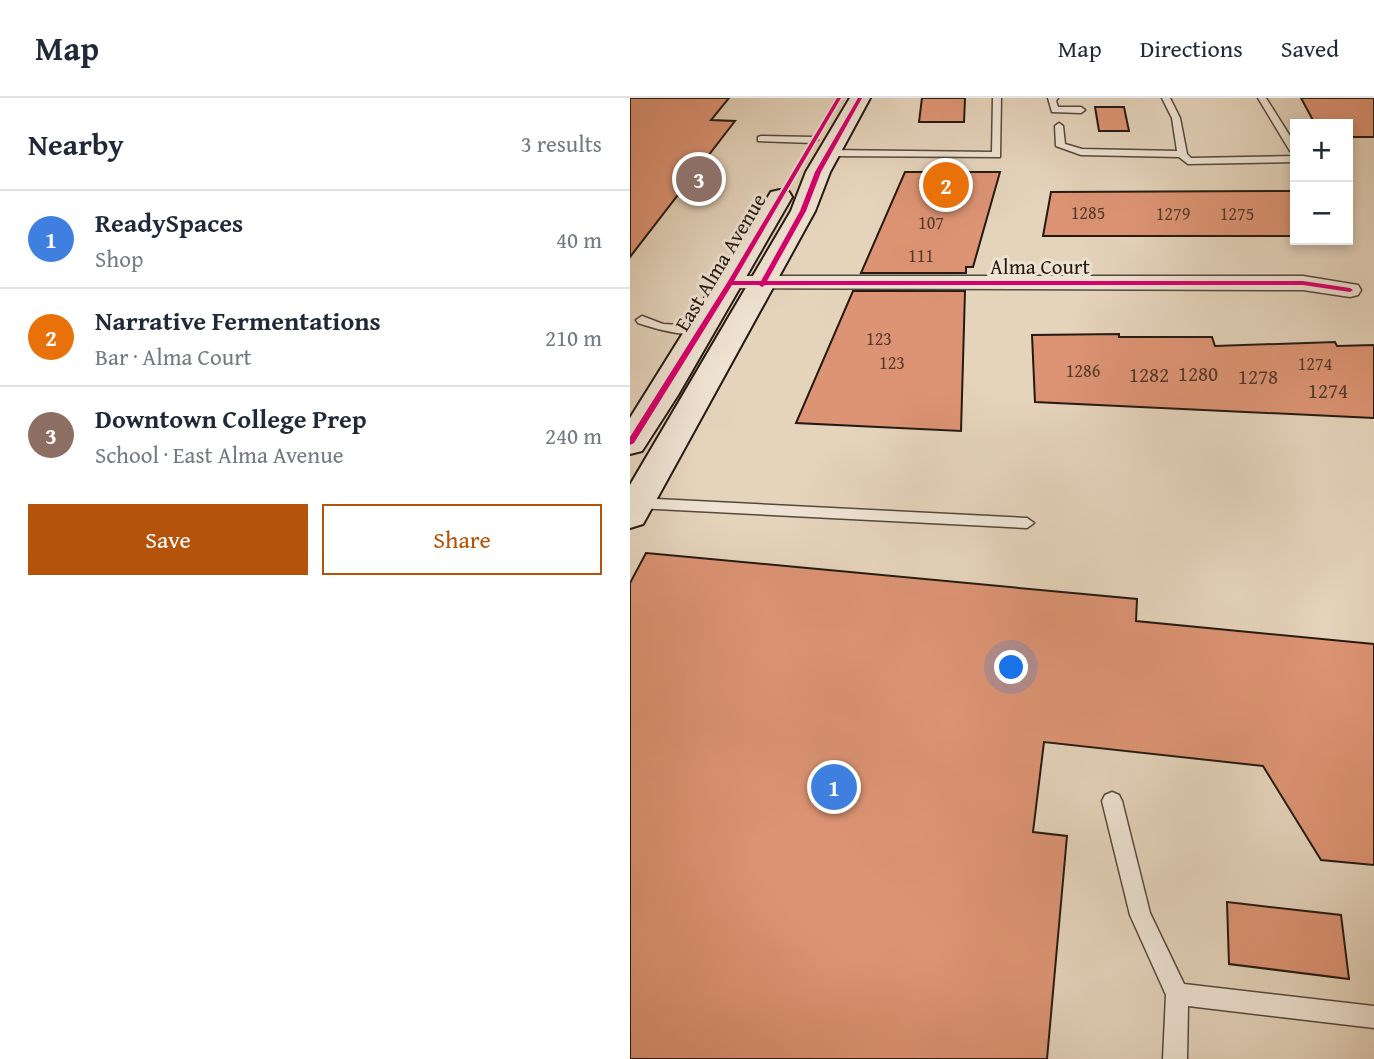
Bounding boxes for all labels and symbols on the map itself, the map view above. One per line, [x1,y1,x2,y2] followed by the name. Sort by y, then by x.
[676,153,722,205] pin: 3
[923,159,969,211] pin: 2
[667,187,773,337] street label: East Alma Avenue
[1071,199,1105,226] house number: 1285
[1156,200,1190,227] house number: 1279
[1220,200,1254,227] house number: 1275
[918,209,944,236] house number: 107
[908,242,934,269] house number: 111
[990,251,1091,282] street label: Alma Court
[866,325,892,352] house number: 123
[879,349,905,376] house number: 123
[1298,350,1332,377] house number: 1274
[1066,357,1100,384] house number: 1286
[1178,358,1218,389] house number: 1280
[1129,359,1169,390] house number: 1282
[1238,361,1278,392] house number: 1278
[1308,375,1348,406] house number: 1274
[994,650,1028,684] your location
[811,761,857,813] pin: 1

